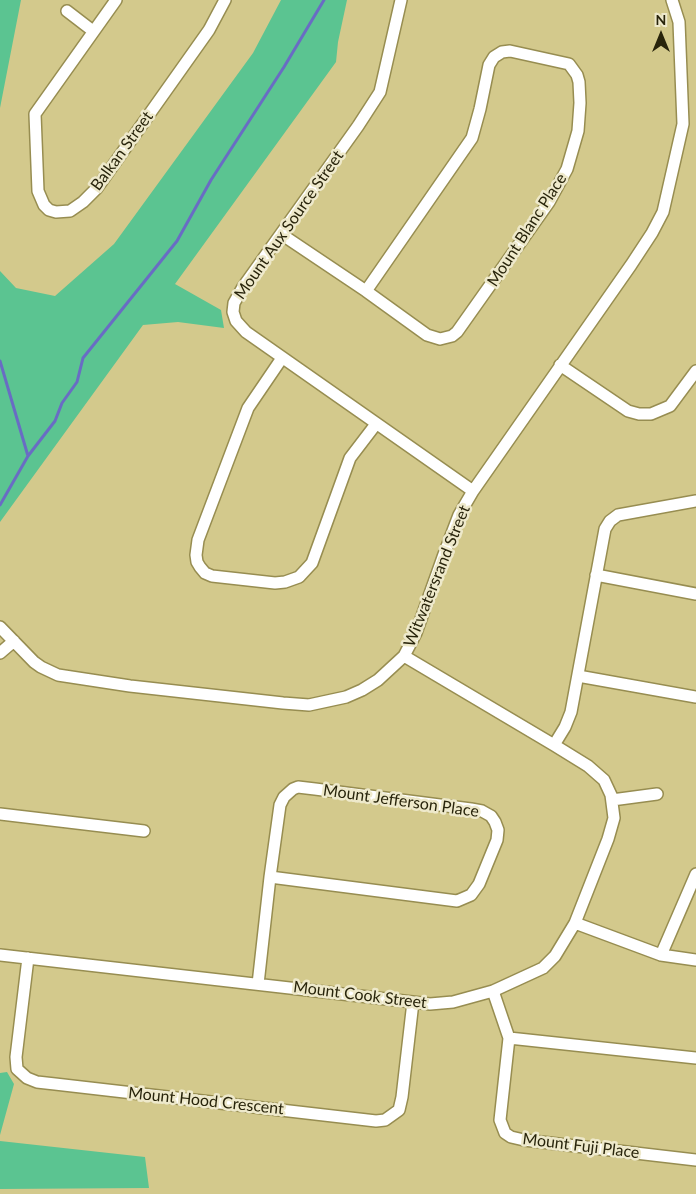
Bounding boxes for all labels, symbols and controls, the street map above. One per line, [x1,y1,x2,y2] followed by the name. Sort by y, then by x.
[636,10,686,60] north arrow
[656,11,666,28] text: N
[87,108,157,194] street label: Balkan Street
[230,147,348,303] street label: Mount Aux Source Street
[483,170,571,290] street label: Mount Blanc Place
[400,502,474,650] street label: Witwatersrand Street
[322,781,480,821] street label: Mount Jefferson Place
[292,977,428,1013] street label: Mount Cook Street
[127,1083,285,1119] street label: Mount Hood Crescent
[521,1129,641,1163] street label: Mount Fuji Place

